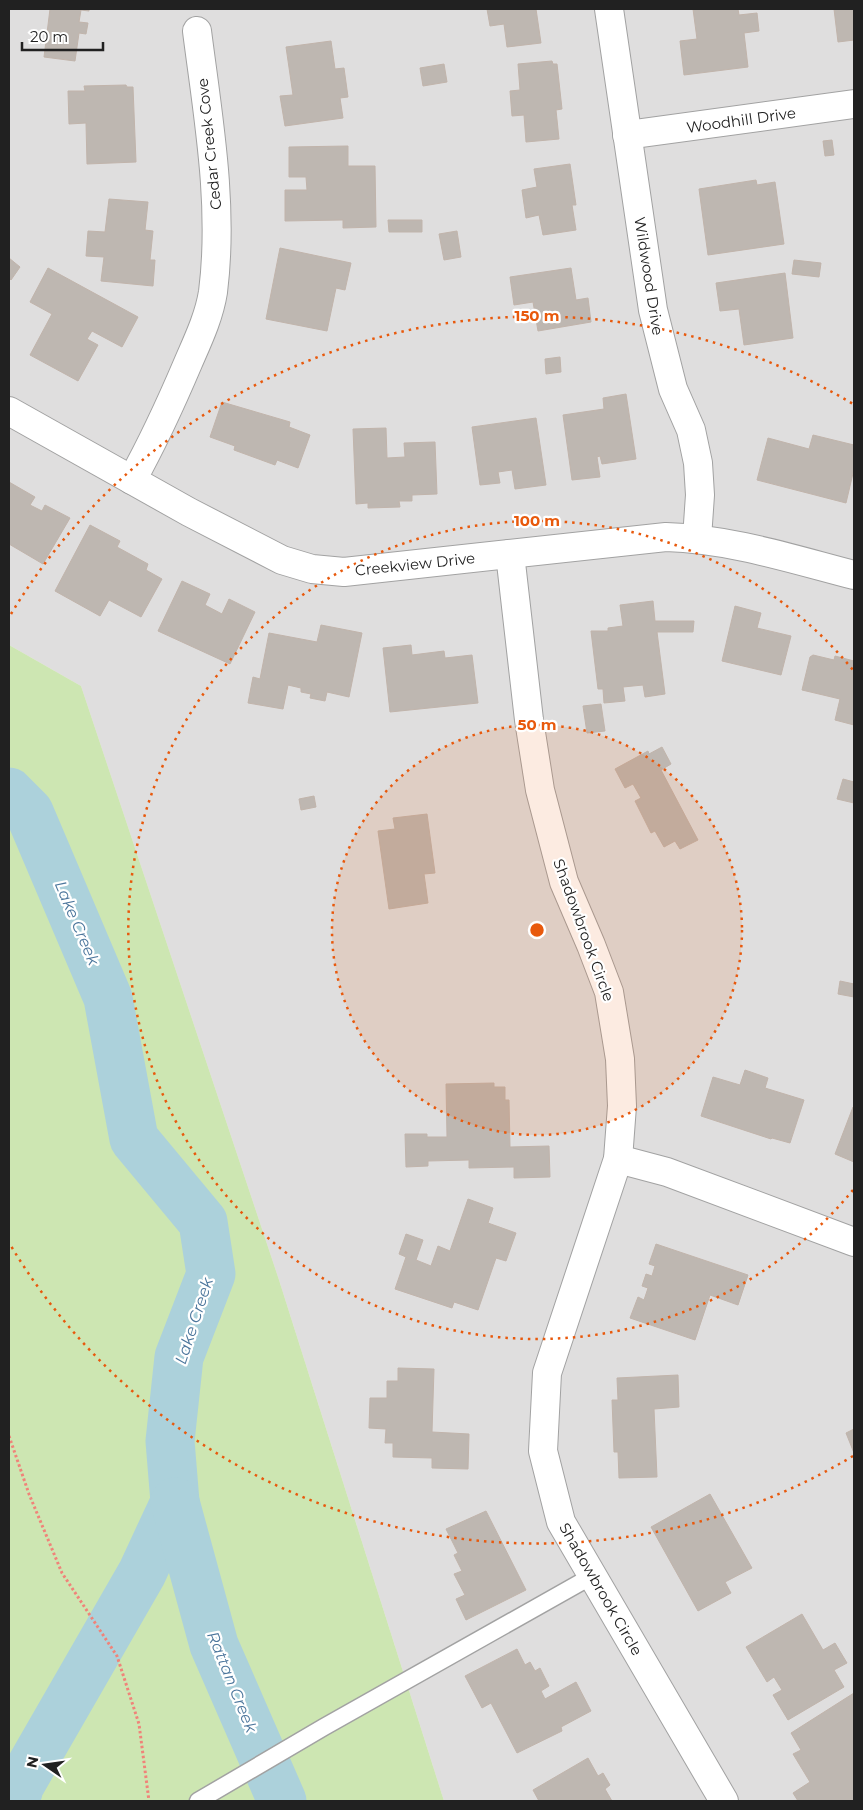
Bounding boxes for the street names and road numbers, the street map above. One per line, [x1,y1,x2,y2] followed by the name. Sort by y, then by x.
[193,77,225,211] street label: Cedar Creek Cove
[685,103,797,137] street label: Woodhill Drive
[630,215,668,337] street label: Wildwood Drive
[354,548,476,580] street label: Creekview Drive
[549,856,619,1004] street label: Shadowbrook Circle
[555,1519,647,1659] street label: Shadowbrook Circle

